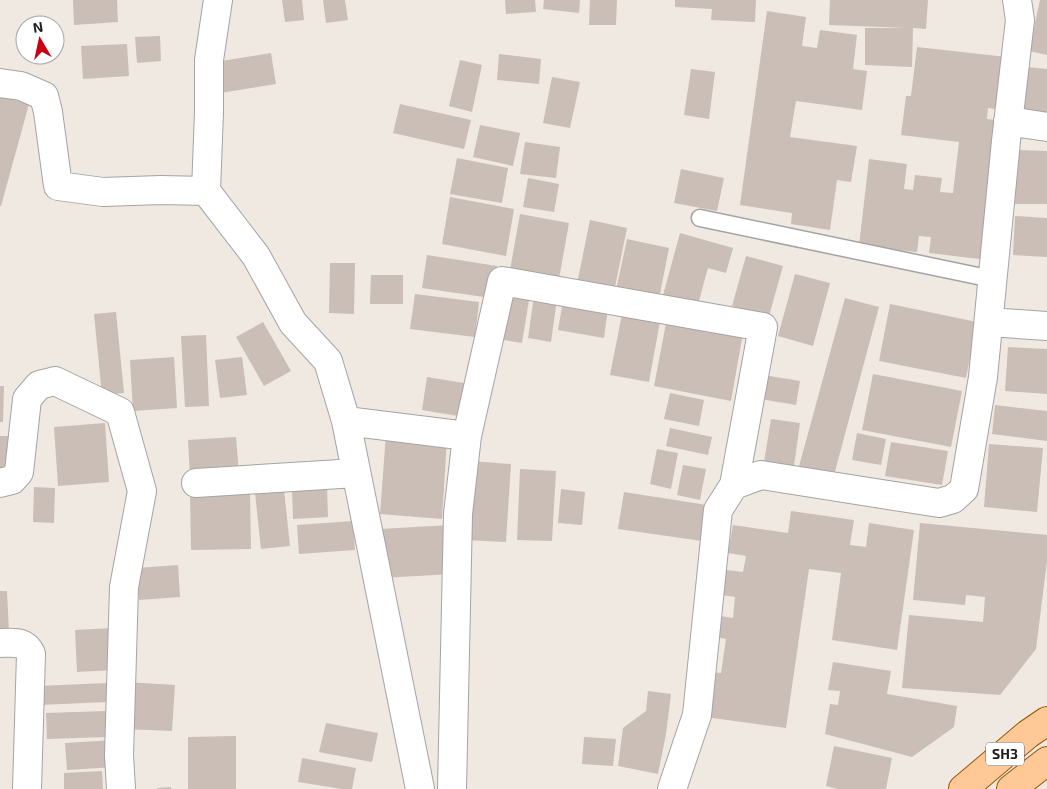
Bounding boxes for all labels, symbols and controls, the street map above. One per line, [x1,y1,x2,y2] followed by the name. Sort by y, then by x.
[15,15,65,65] north arrow
[32,17,44,36] text: N
[986,742,1024,766] road number: SH3

